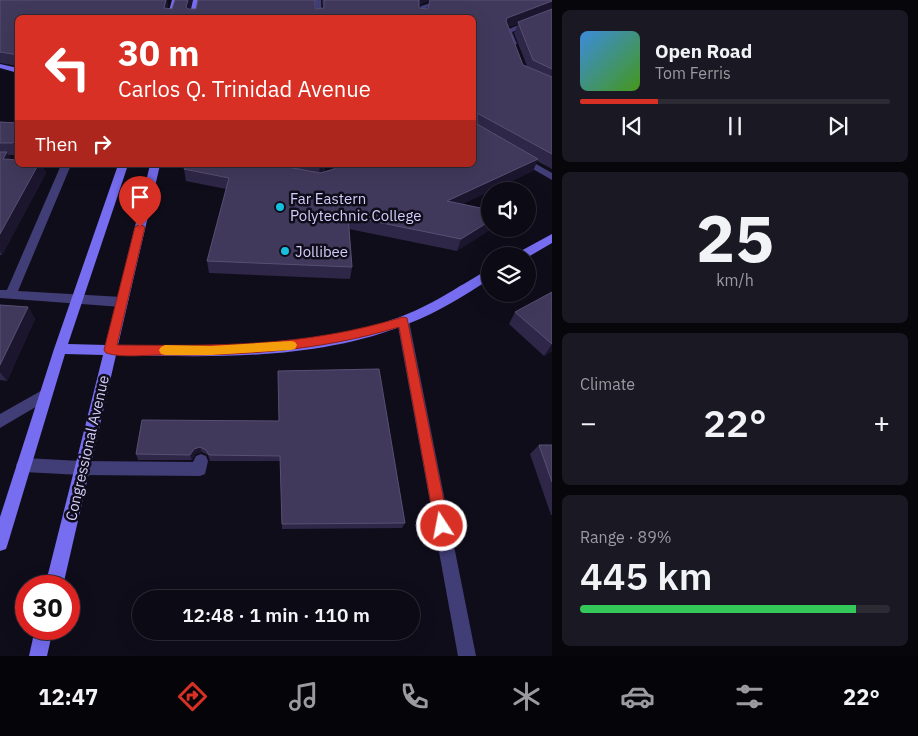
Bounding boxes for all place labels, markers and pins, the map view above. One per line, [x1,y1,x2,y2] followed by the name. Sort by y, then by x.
[119,176,161,227] pin
[290,189,422,225] place label: Far Eastern Polytechnic College
[274,201,286,213] marker: Far Eastern Polytechnic College
[295,242,348,261] place label: Jollibee
[279,245,291,257] marker: Jollibee

